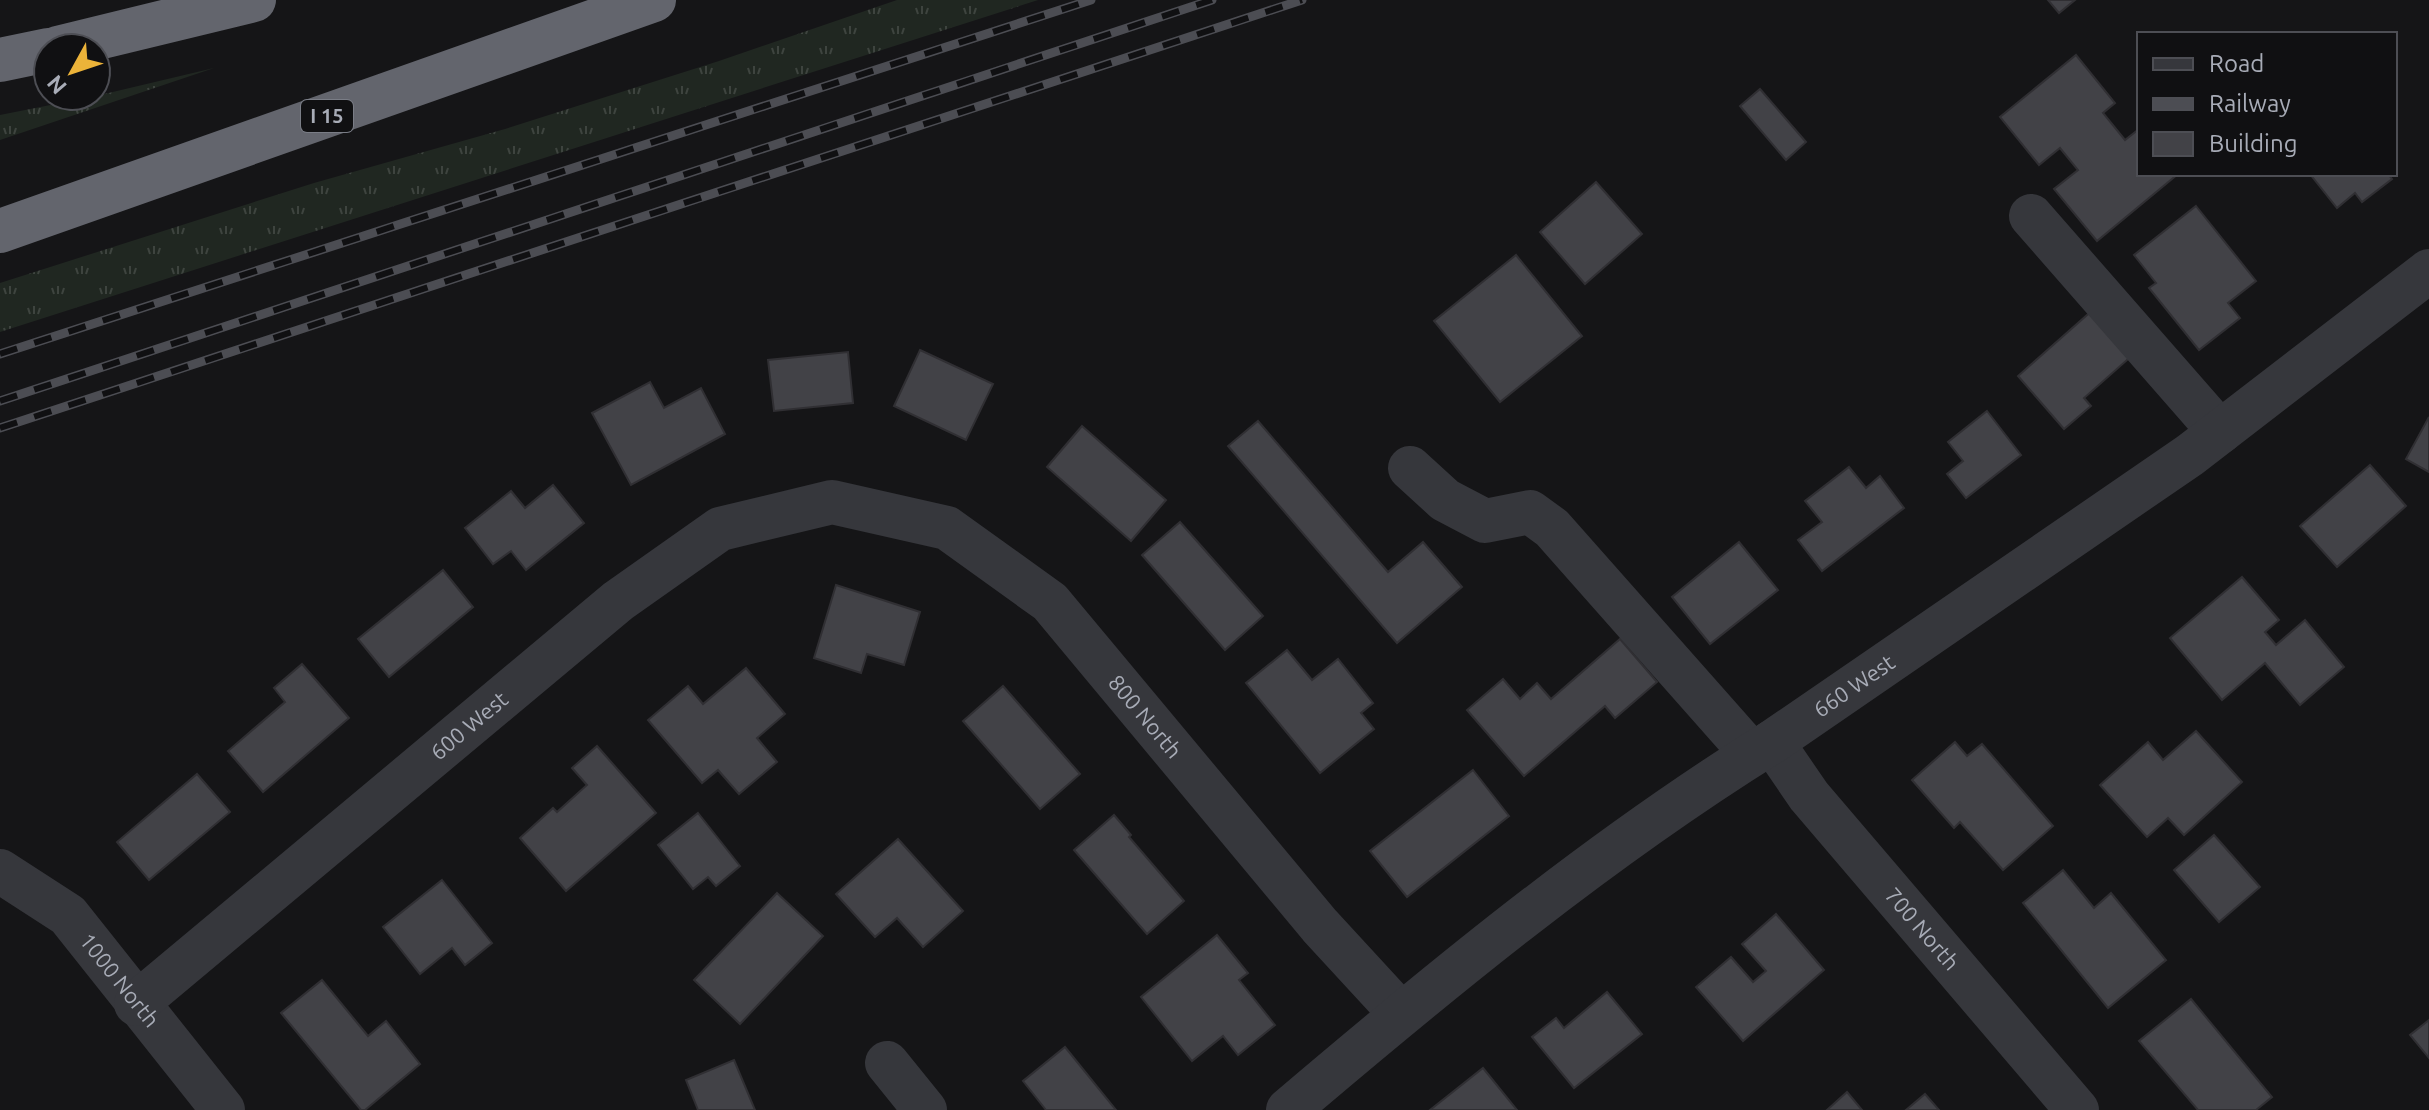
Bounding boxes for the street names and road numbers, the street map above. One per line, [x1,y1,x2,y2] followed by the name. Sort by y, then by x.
[301,100,353,132] road number: I 15
[1808,649,1899,722] street label: 660 West
[1104,669,1187,763] street label: 800 North
[425,686,512,765] street label: 600 West
[1881,882,1965,975] street label: 700 North
[75,928,165,1032] street label: 1000 North

